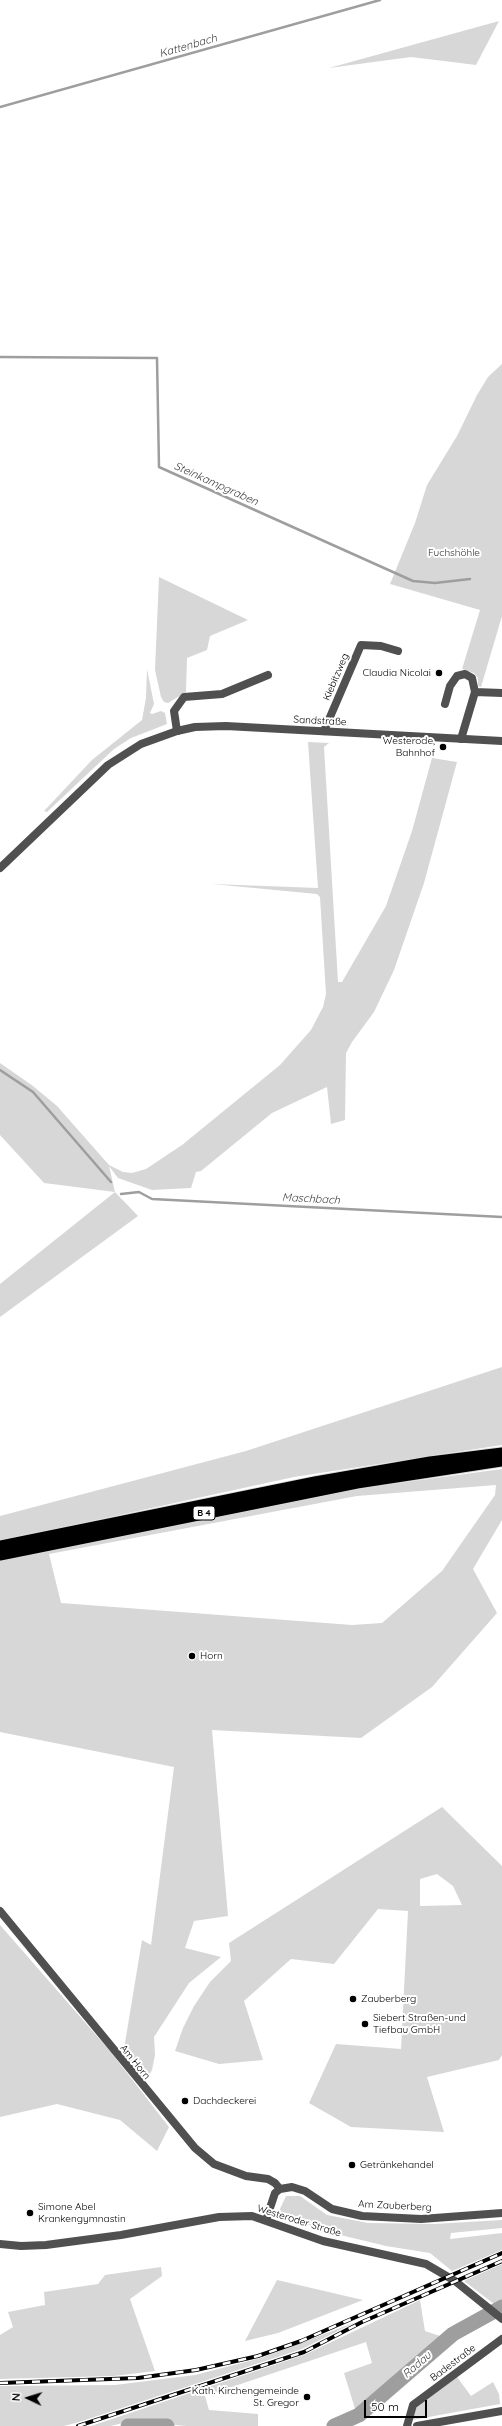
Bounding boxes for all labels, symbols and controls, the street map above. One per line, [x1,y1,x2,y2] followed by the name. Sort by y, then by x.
[158,31,218,61] water label: Kattenbach
[172,459,260,509] water label: Steinkampgraben
[428,547,480,559] park label: Fuchshöhle
[321,652,351,702] street label: Kiebitzweg
[362,667,431,679] place label: Claudia Nicolai
[434,668,444,678] marker: Claudia Nicolai
[293,714,347,728] street label: Sandstraße
[383,735,435,758] place label: Westerode, Bahnhof
[438,742,448,752] marker: Westerode, Bahnhof
[282,1191,340,1207] water label: Maschbach
[193,1506,215,1520] road number: B 4
[200,1650,223,1662] place label: Horn
[187,1651,197,1661] marker: Horn
[361,1993,416,2005] place label: Zauberberg
[348,1994,358,2004] marker: Zauberberg
[373,2012,466,2036] place label: Siebert Straßen-und Tiefbau GmbH
[360,2019,370,2029] marker: Siebert Straßen-und Tiefbau GmbH
[117,2042,153,2082] street label: Am Horn
[193,2095,256,2107] place label: Dachdeckerei
[180,2096,190,2106] marker: Dachdeckerei
[360,2159,434,2171] place label: Getränkehandel
[347,2160,357,2170] marker: Getränkehandel
[358,2198,432,2214] street label: Am Zauberberg
[38,2201,126,2224] place label: Simone Abel Krankengymnastin
[255,2202,343,2240] street label: Westeroder Straße
[25,2208,35,2218] marker: Simone Abel Krankengymnastin
[428,2342,478,2384] street label: Badestraße
[400,2349,434,2381] water label: Radau
[8,2378,48,2418] north arrow
[192,2385,299,2408] place label: Kath. Kirchengemeinde St. Gregor
[302,2392,312,2402] marker: Kath. Kirchengemeinde St. Gregor
[366,2392,429,2418] scale bar
[9,2393,23,2402] text: N
[371,2399,399,2414] text: 50 m

